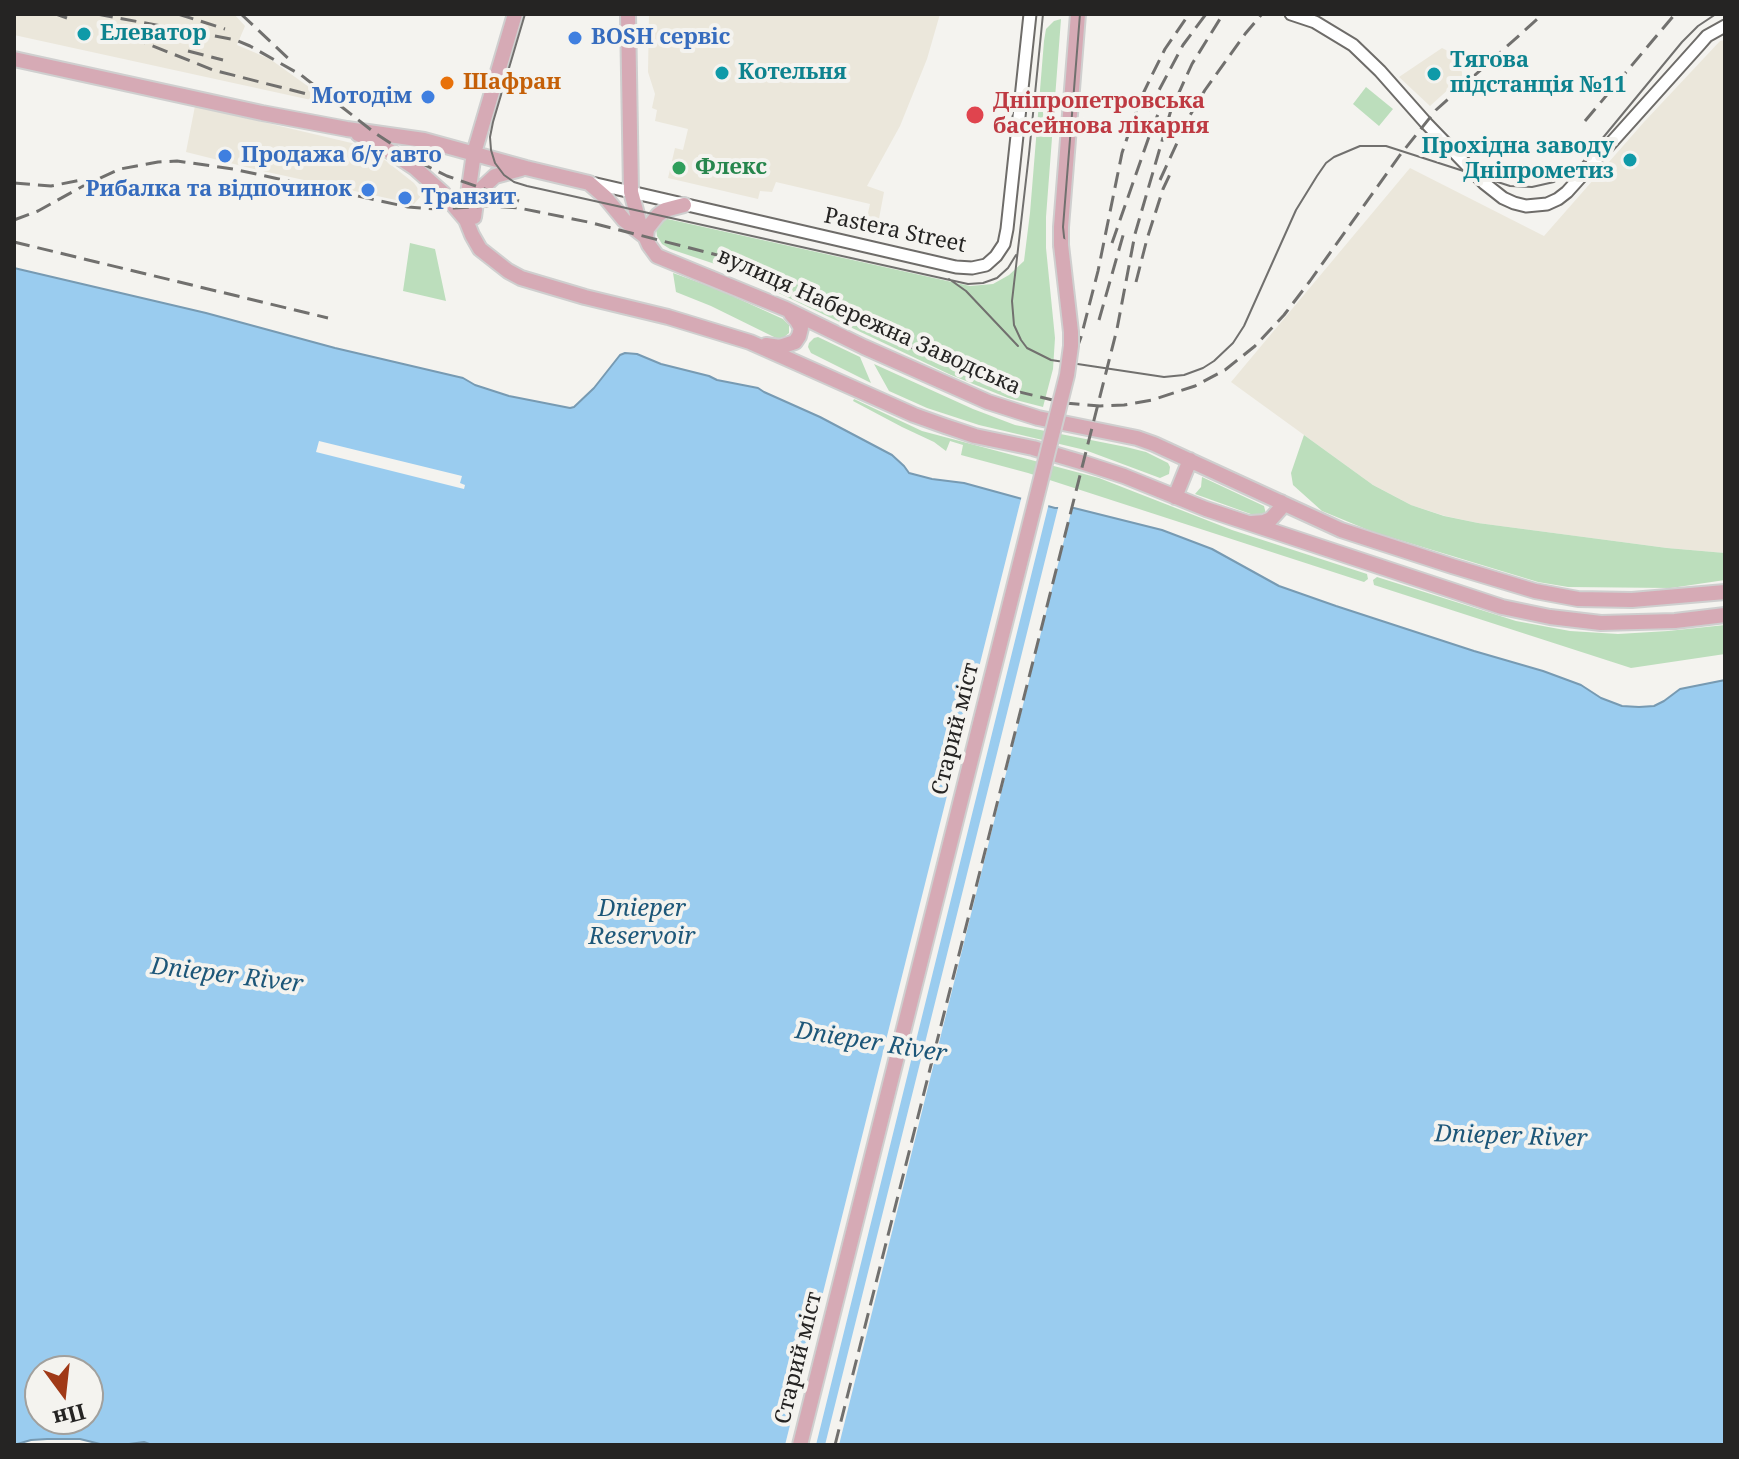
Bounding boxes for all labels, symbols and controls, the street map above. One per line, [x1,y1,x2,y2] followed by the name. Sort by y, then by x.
[100,21,207,47] place label: Елеватор
[75,25,93,43] marker: Елеватор
[591,25,730,51] place label: BOSH сервіс
[566,29,584,47] marker: BOSH сервіс
[1450,48,1627,100] place label: Тягова пiдстанцiя №11
[738,60,847,86] place label: Котельня
[713,64,731,82] marker: Котельня
[1425,65,1443,83] marker: Тягова пiдстанцiя №11
[463,70,561,96] place label: Шафран
[438,74,456,92] marker: Шафран
[312,84,412,110] place label: Мотодім
[419,88,437,106] marker: Мотодім
[993,89,1209,140] place label: Дніпропетровська басейнова лікарня
[964,104,986,126] marker: Дніпропетровська басейнова лікарня
[1422,134,1614,186] place label: Прохідна заводу Дніпрометиз
[241,143,442,169] place label: Продажа б/у авто
[216,147,234,165] marker: Продажа б/у авто
[1621,151,1639,169] marker: Прохідна заводу Дніпрометиз
[695,155,767,181] place label: Флекс
[670,159,688,177] marker: Флекс
[86,177,352,203] place label: Рибалка та відпочинок
[359,181,377,199] marker: Рибалка та відпочинок
[421,185,516,211] place label: Транзит
[396,189,414,207] marker: Транзит
[822,203,968,259] street label: Pastera Street
[713,243,1025,401] street label: вулиця Набережна Заводська
[927,660,985,798] street label: Старий міст
[588,895,696,951] water label: Dnieper Reservoir
[149,952,305,1000] water label: Dnieper River
[793,1017,949,1069] water label: Dnieper River
[1434,1120,1588,1154] water label: Dnieper River
[770,1289,828,1427] street label: Старий міст
[24,1355,104,1435] north arrow
[50,1398,89,1435] text: Пн

